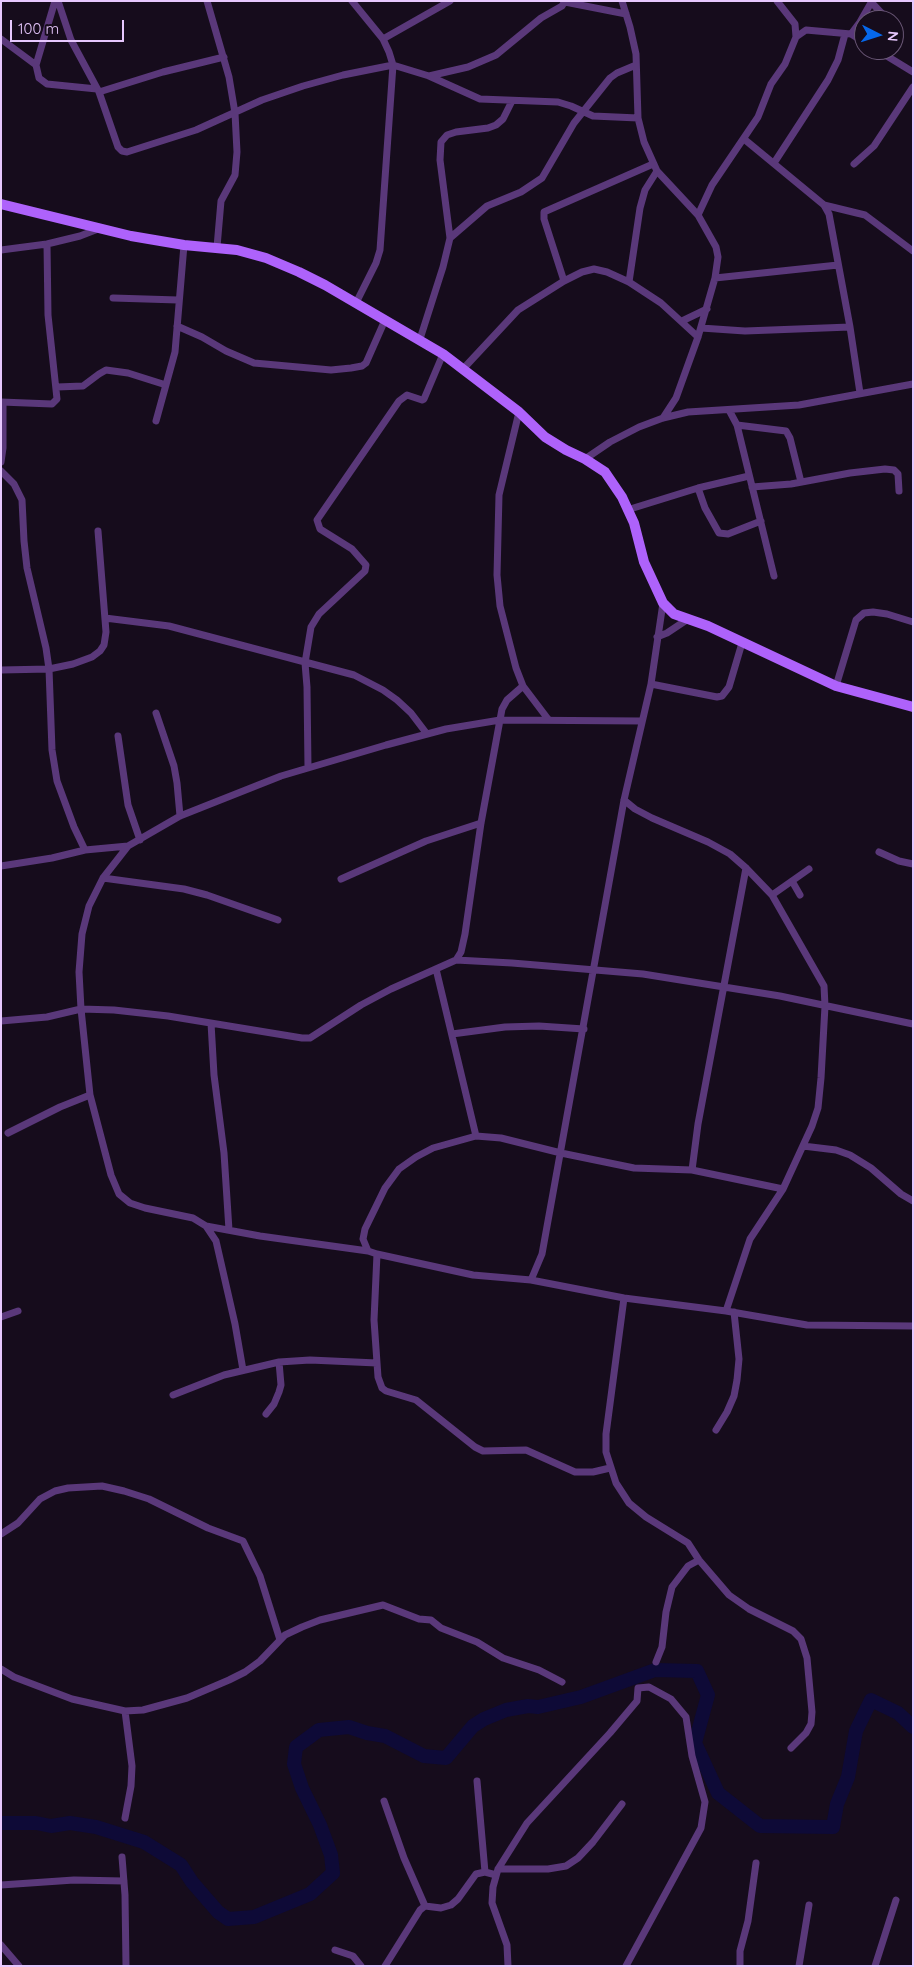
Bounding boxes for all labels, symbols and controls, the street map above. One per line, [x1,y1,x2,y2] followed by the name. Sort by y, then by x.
[12,10,126,42] scale bar
[854,10,904,60] north arrow
[18,19,59,38] text: 100 m
[884,30,902,42] text: N

